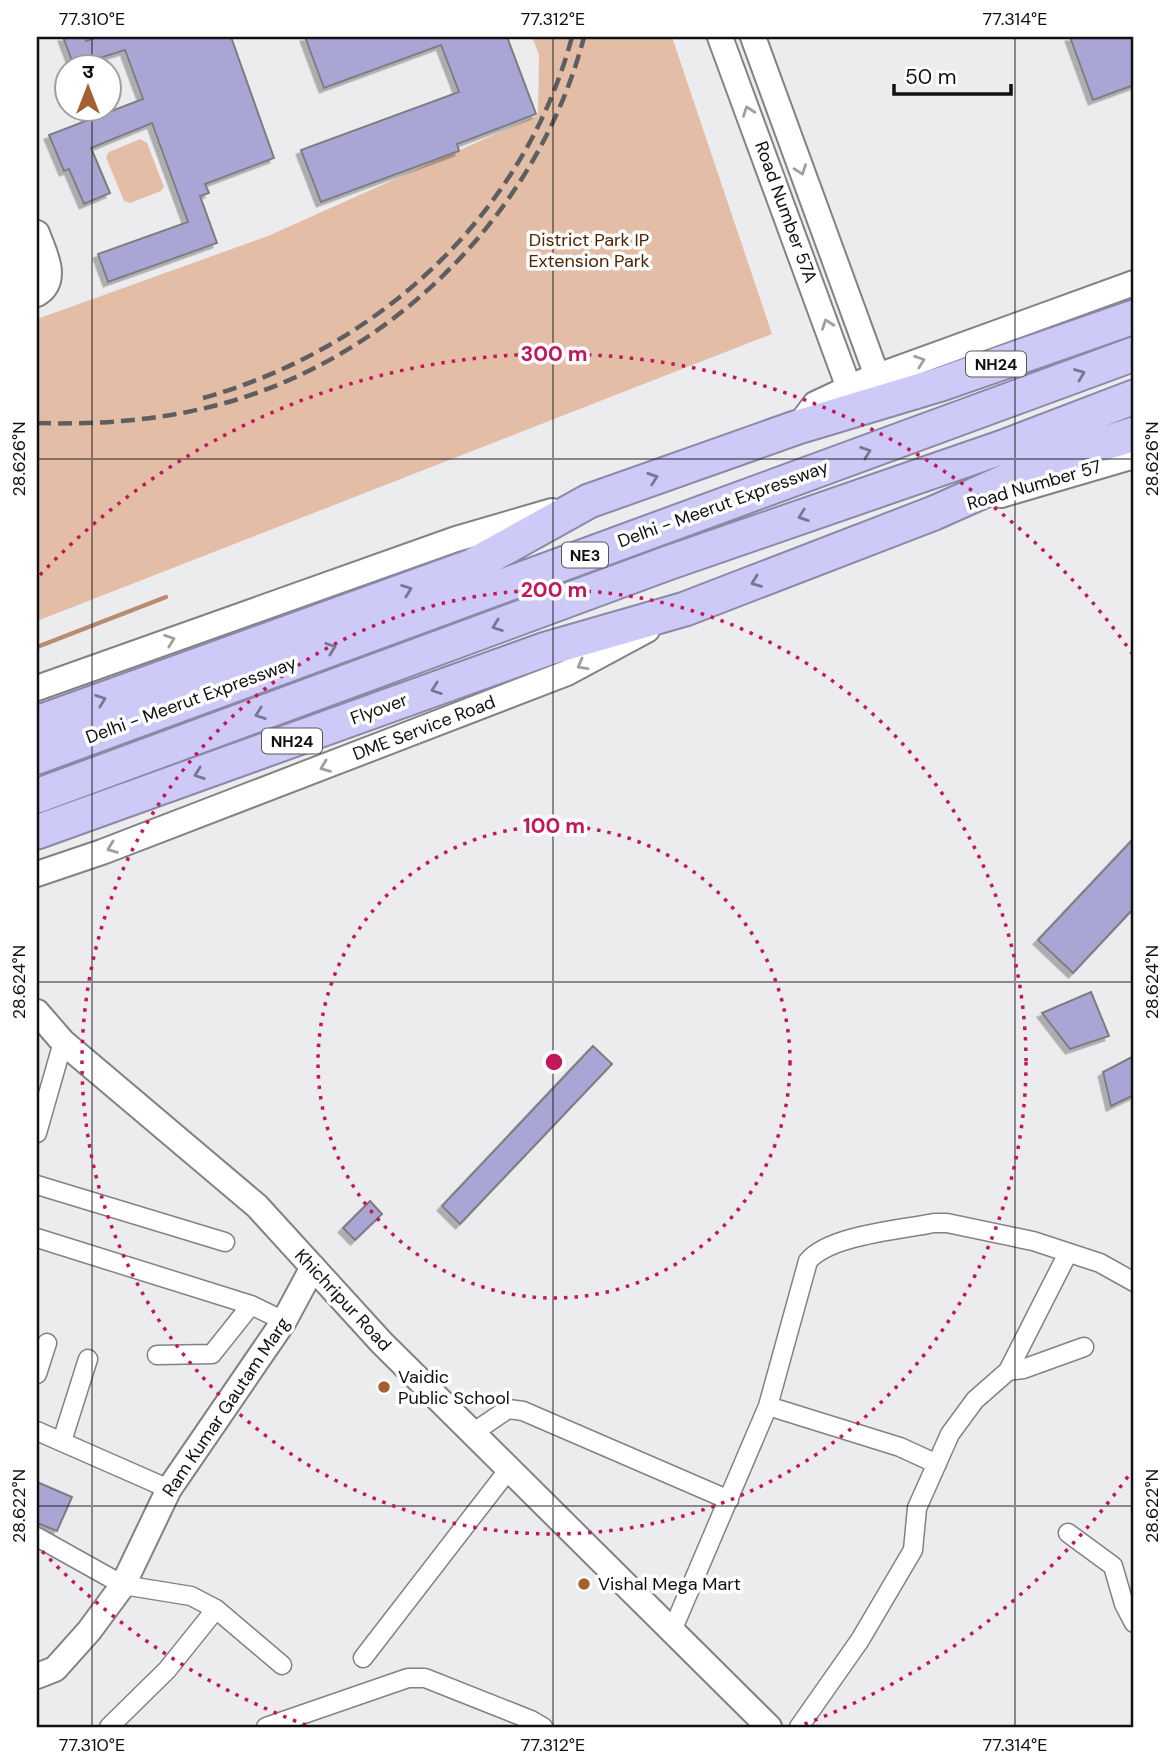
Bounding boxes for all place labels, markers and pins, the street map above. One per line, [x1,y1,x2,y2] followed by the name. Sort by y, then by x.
[542,1050,566,1074] centre of rings
[398,1365,510,1410] place label: Vaidic Public School
[376,1379,392,1395] marker: Vaidic Public School
[598,1572,741,1596] place label: Vishal Mega Mart
[576,1576,592,1592] marker: Vishal Mega Mart

